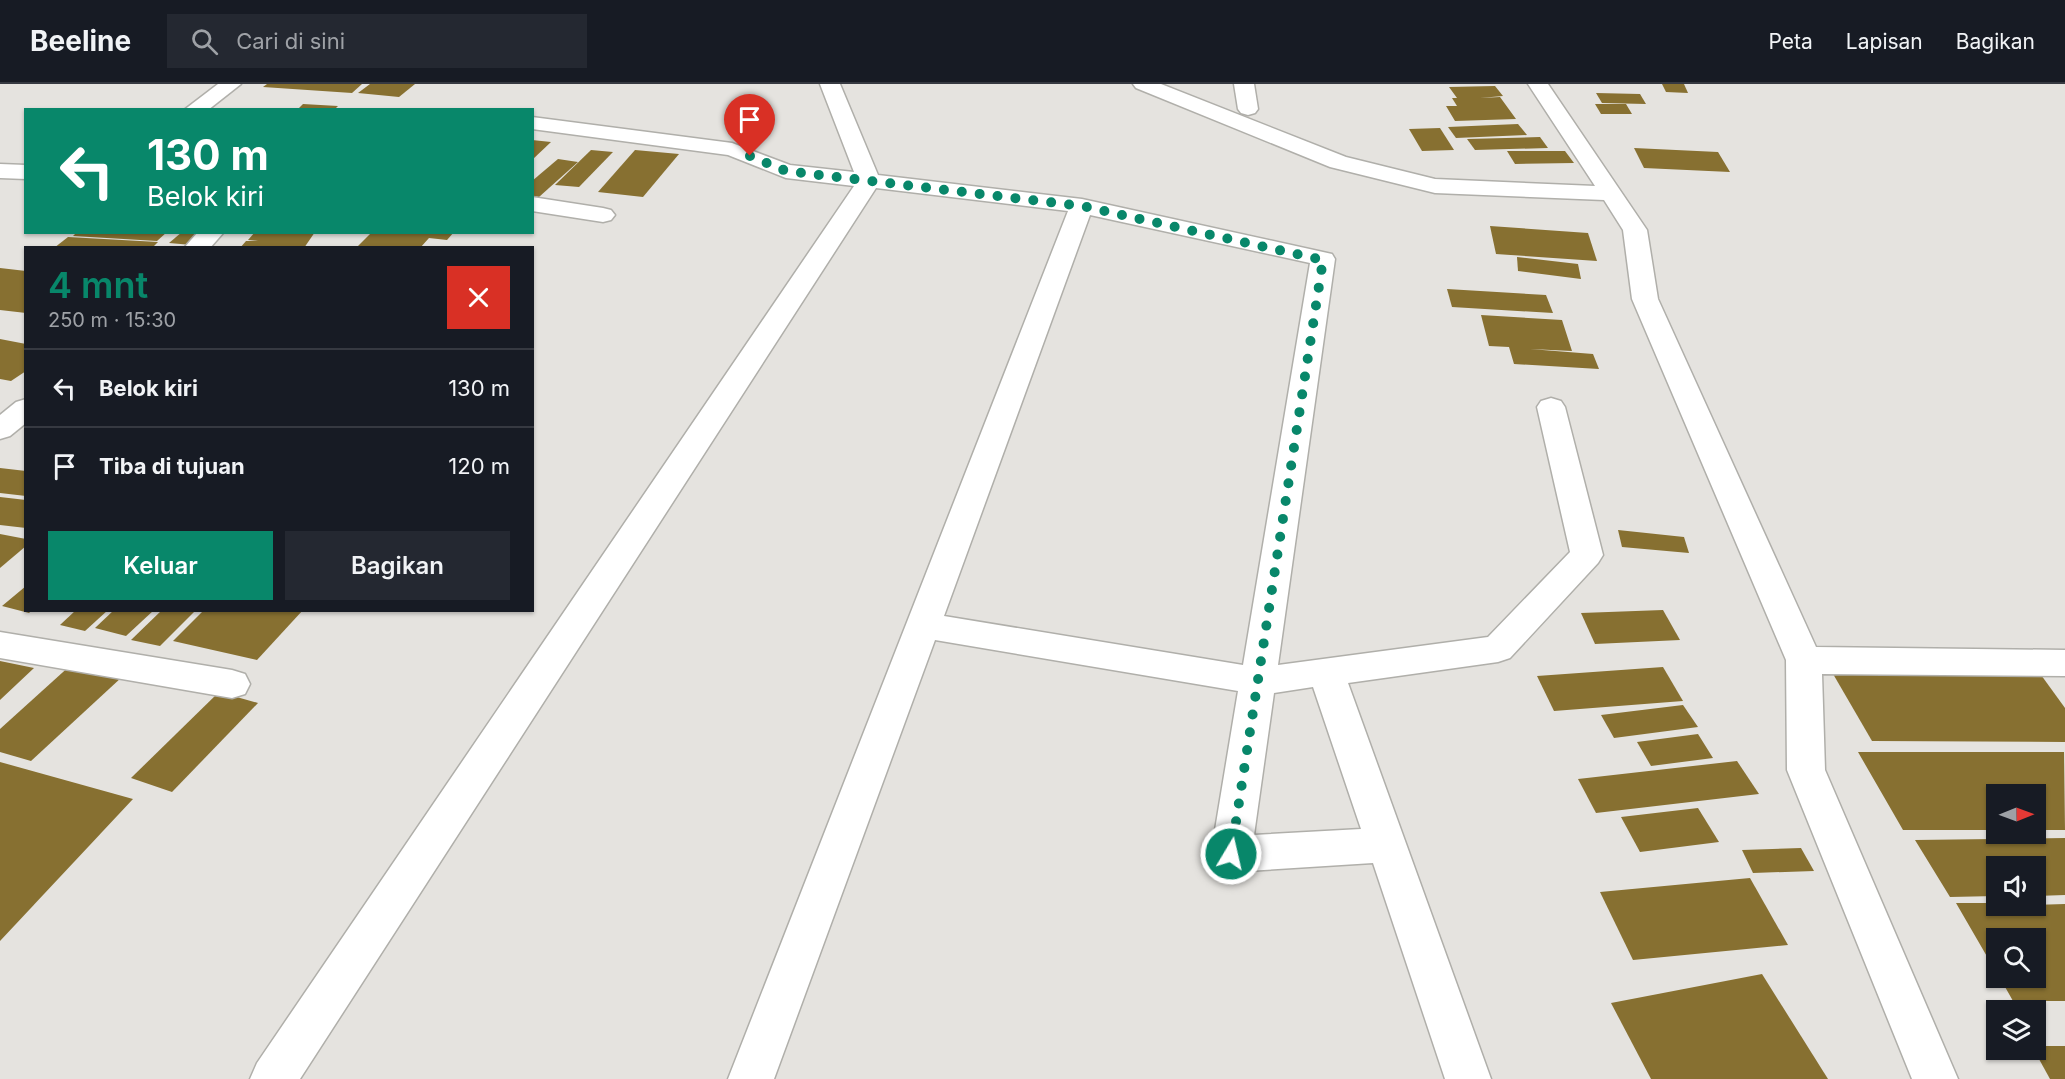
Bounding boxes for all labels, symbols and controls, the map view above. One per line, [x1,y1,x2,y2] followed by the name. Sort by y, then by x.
[167,14,587,68] search box
[30,24,131,58] text: Beeline
[188,25,221,58] icon: search
[236,28,345,54] text: Cari di sini
[1769,29,1813,54] text: Peta
[1846,29,1923,54] text: Lapisan
[1956,29,2035,54] text: Bagikan
[724,94,775,156] pin
[733,103,766,136] icon: arrive
[147,129,269,180] text: 130 m
[48,132,126,210] icon: left
[147,180,264,213] text: Belok kiri
[48,263,148,307] text: 4 mnt
[447,266,510,329] button: close
[48,308,176,332] text: 250 m · 15:30
[48,372,81,405] icon: left
[99,375,198,401] text: Belok kiri
[448,375,510,401] text: 130 m
[48,450,81,483] icon: arrive
[99,453,245,479] text: Tiba di tujuan
[448,453,510,479] text: 120 m
[48,531,273,600] button: Keluar
[285,531,510,600] button: Bagikan
[1986,784,2046,844] north arrow
[1986,784,2046,1060] map controls
[1199,822,1263,886] position arrow
[1986,856,2046,916] button: sound
[1986,928,2046,988] button: search
[1986,1000,2046,1060] button: layers

